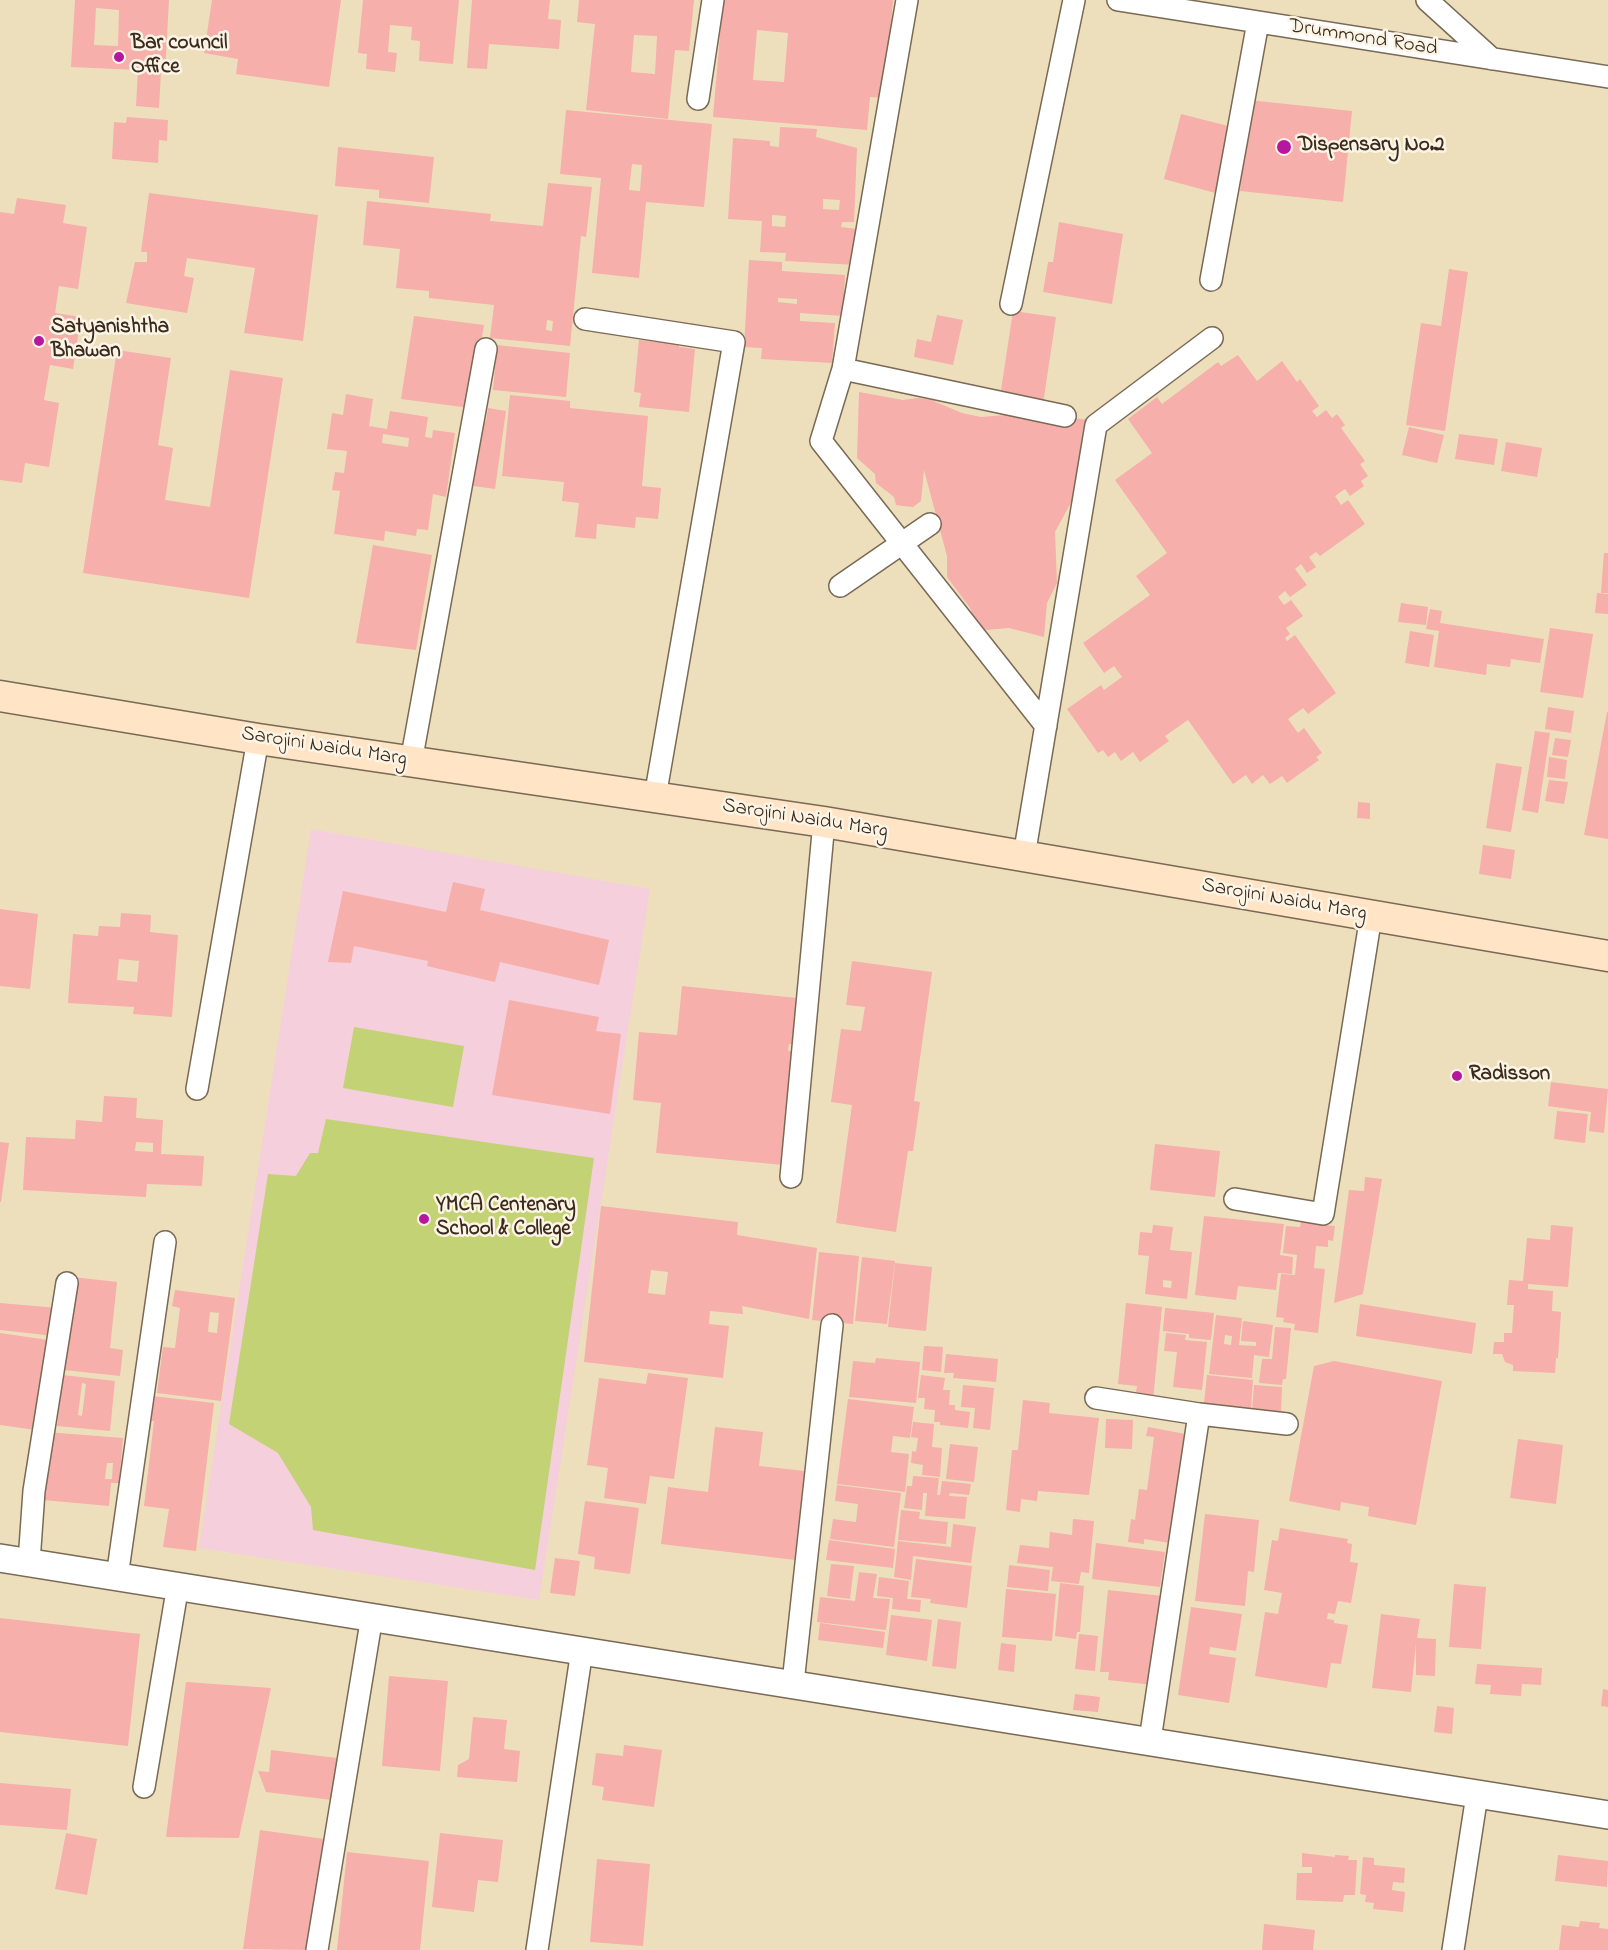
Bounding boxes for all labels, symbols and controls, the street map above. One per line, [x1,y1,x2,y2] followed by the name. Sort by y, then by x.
[1287,15,1439,63] street label: Drummond Road
[131,32,227,82] place label: Bar council Office
[112,50,126,64] marker: Bar council Office
[1298,134,1444,160] place label: Dispensary No.2
[1275,138,1293,156] marker: Dispensary No.2
[51,316,169,366] place label: Satyanishtha Bhawan
[32,334,46,348] marker: Satyanishtha Bhawan
[239,722,409,774] street label: Sarojini Naidu Marg
[720,794,890,846] street label: Sarojini Naidu Marg
[1199,874,1369,928] street label: Sarojini Naidu Marg
[1469,1063,1550,1089] place label: Radisson
[1450,1069,1464,1083] marker: Radisson
[436,1194,576,1244] place label: YMCA Centenary School & College
[417,1212,431,1226] marker: YMCA Centenary School & College

